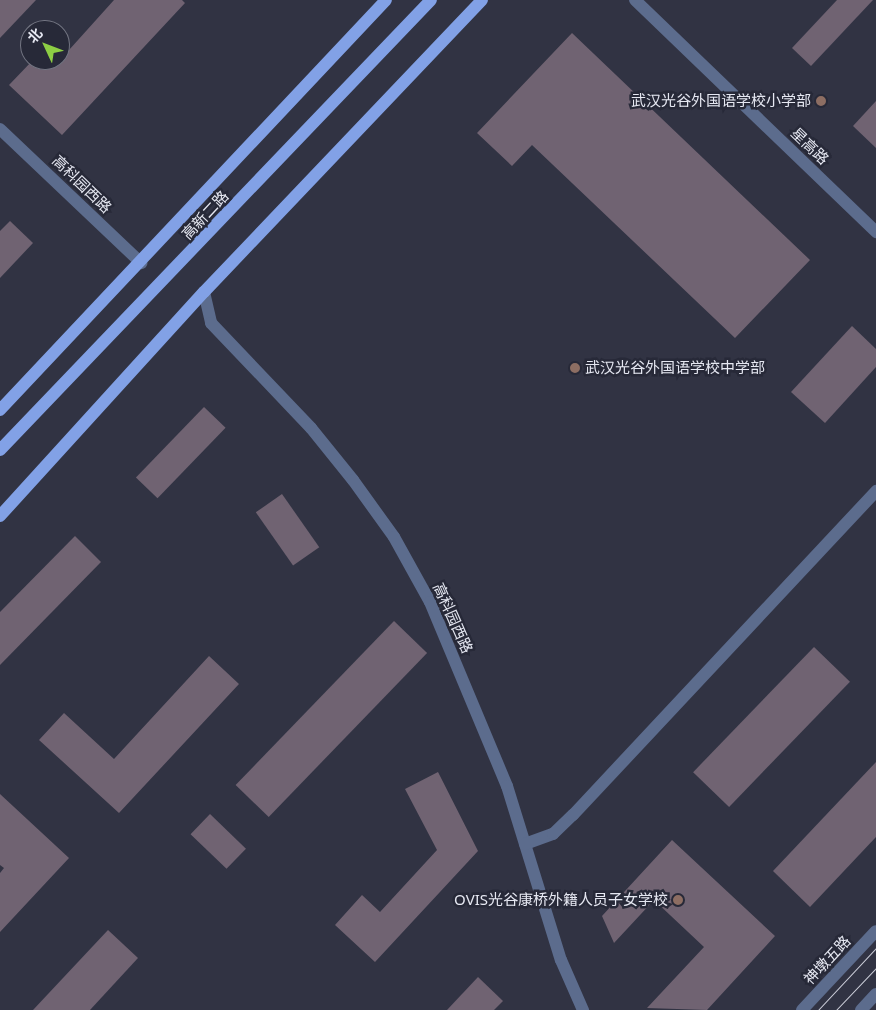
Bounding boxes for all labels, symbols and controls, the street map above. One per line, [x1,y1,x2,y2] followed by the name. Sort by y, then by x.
[20,20,70,70] north arrow
[23,24,46,47] text: 北
[631,92,811,110] place label: 武汉光谷外国语学校小学部
[815,95,827,107] marker: 武汉光谷外国语学校小学部
[788,124,832,168] street label: 星高路
[49,151,115,217] street label: 高科园西路
[178,187,232,243] street label: 高新二路
[585,359,765,377] place label: 武汉光谷外国语学校中学部
[569,362,581,374] marker: 武汉光谷外国语学校中学部
[430,580,476,656] street label: 高科园西路
[454,891,668,909] place label: OVIS光谷康桥外籍人员子女学校
[672,894,684,906] marker: OVIS光谷康桥外籍人员子女学校
[800,932,854,988] street label: 神墩五路

